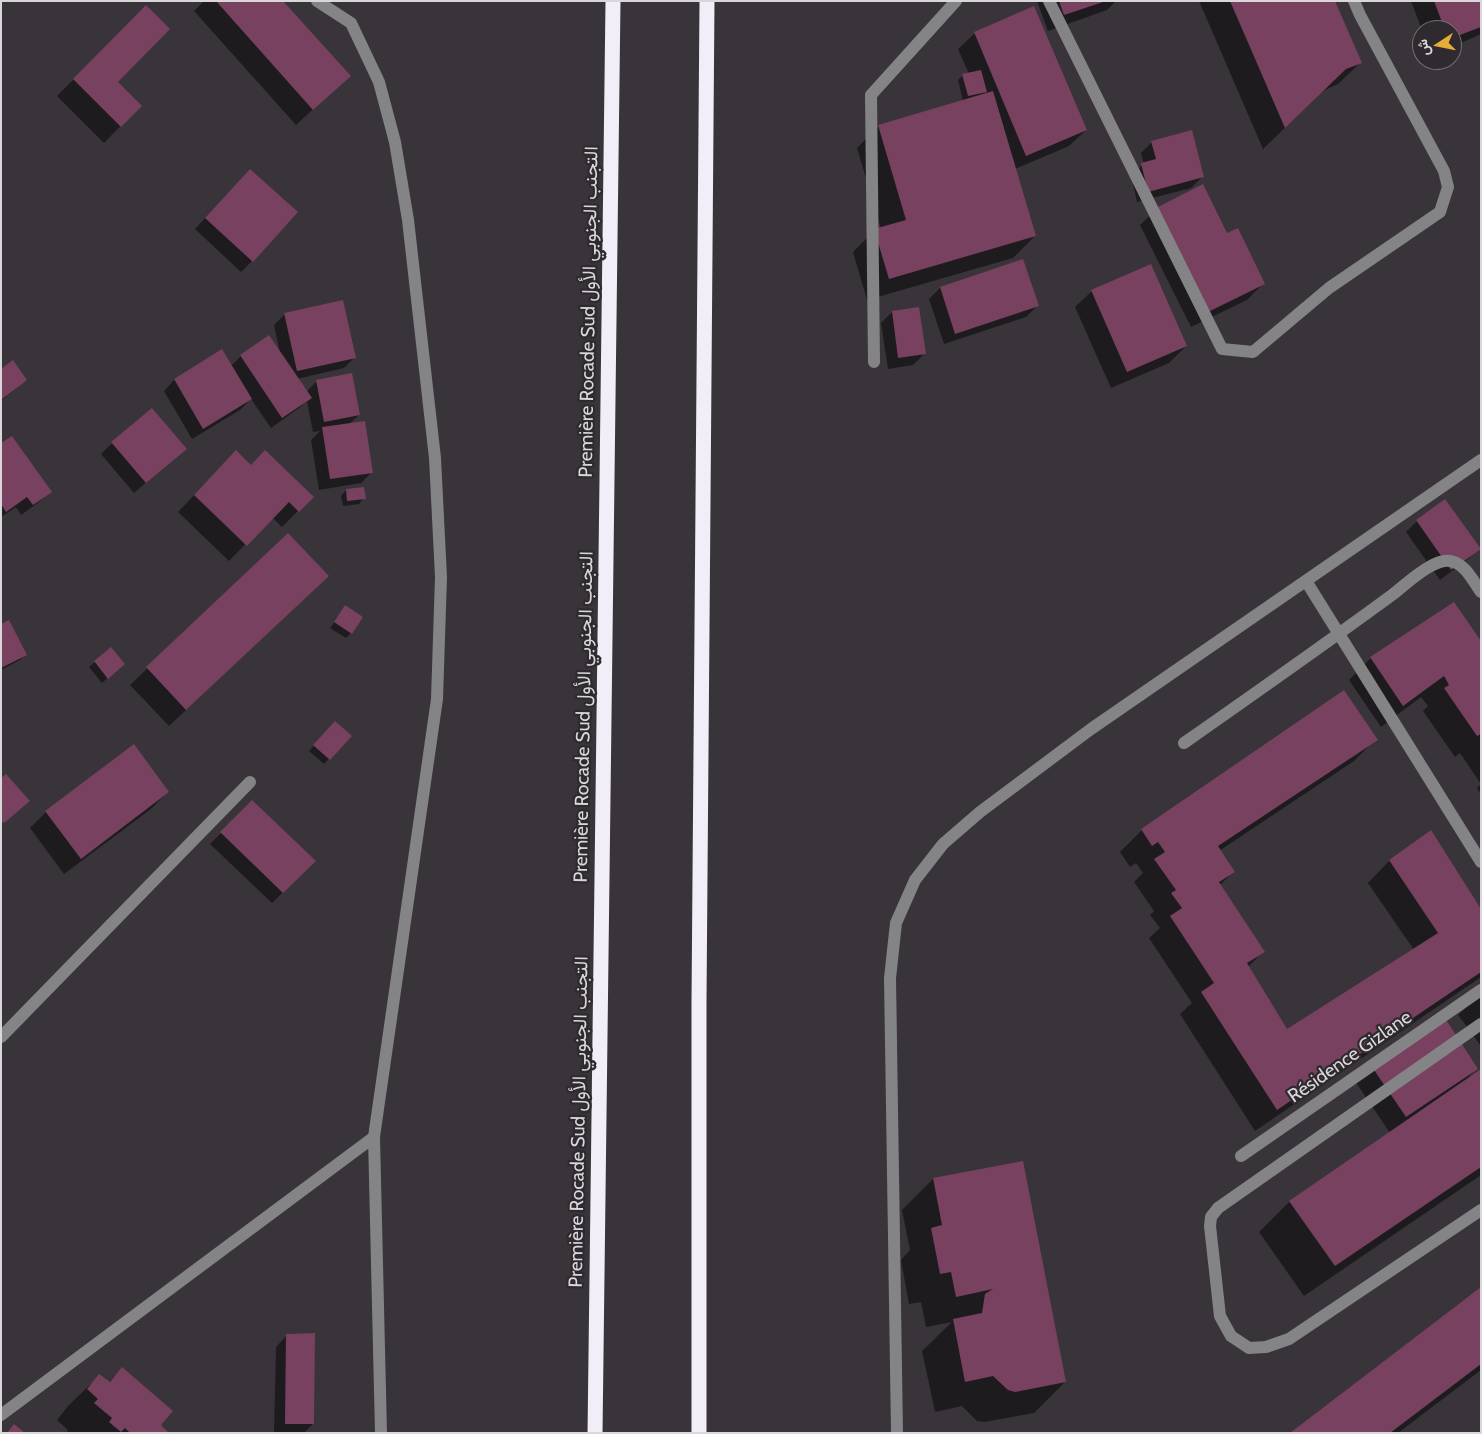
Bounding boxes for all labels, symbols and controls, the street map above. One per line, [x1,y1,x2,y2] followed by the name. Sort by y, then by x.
[1412,20,1462,70] north arrow
[1413,38,1434,58] text: ش
[575,146,603,478] street label: Première Rocade Sud التجنب الجنوبي الأول
[570,551,598,883] street label: Première Rocade Sud التجنب الجنوبي الأول
[565,956,593,1288] street label: Première Rocade Sud التجنب الجنوبي الأول
[1284,1006,1416,1108] street label: Résidence Gizlane

